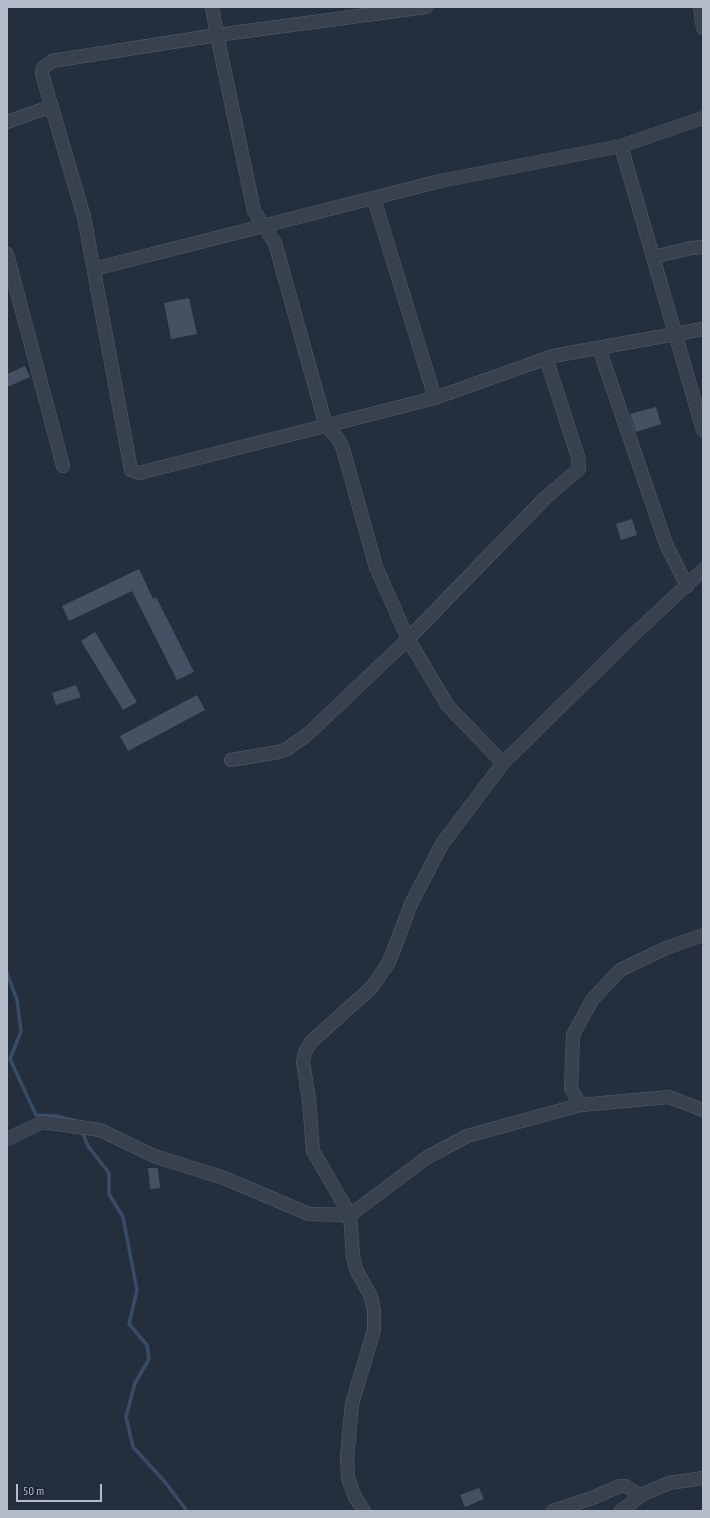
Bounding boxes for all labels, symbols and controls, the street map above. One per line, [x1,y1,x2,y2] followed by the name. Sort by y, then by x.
[18,1476,104,1502] scale bar
[23,1483,44,1498] text: 50 m

